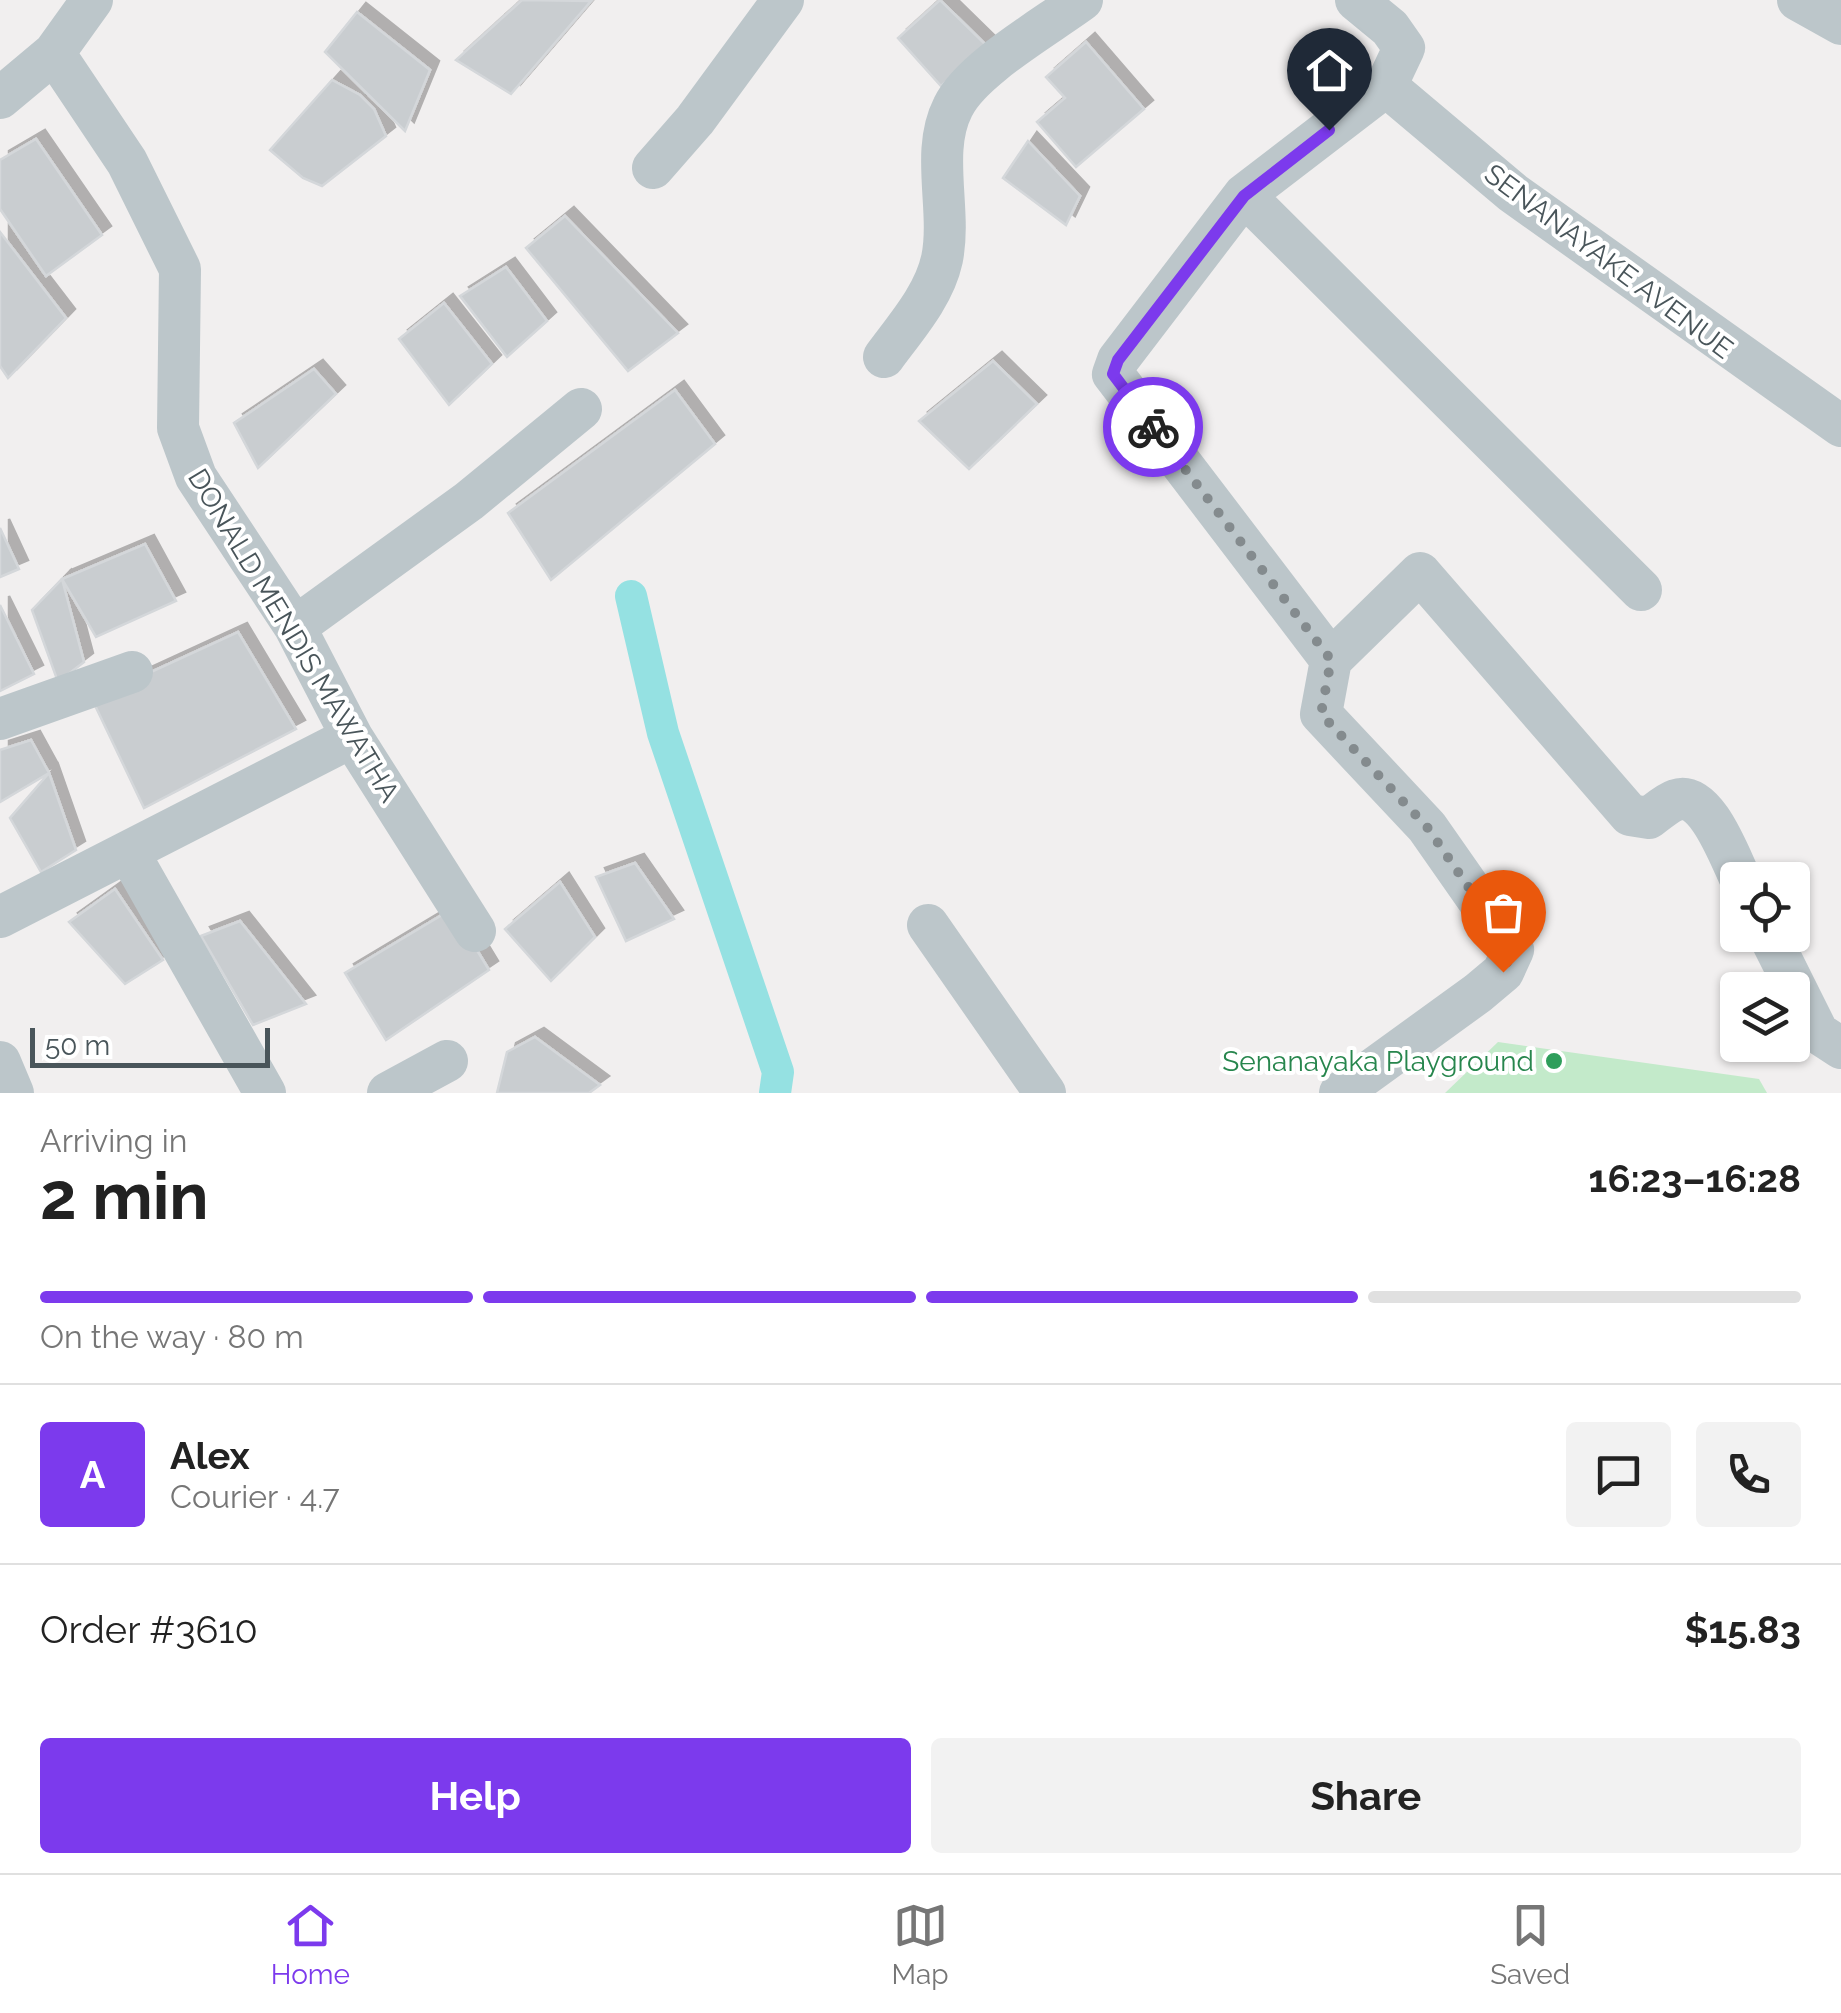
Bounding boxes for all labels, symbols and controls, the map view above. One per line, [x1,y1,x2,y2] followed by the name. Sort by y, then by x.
[1287,28,1372,131] pin
[1302,43,1357,98] icon: home
[1478,157,1739,366] street label: SENANAYAKE AVENUE
[1103,377,1203,477] courier
[1126,400,1181,455] icon: bike
[181,463,406,808] street label: DONALD MENDIS MAWATHA
[1720,862,1810,1062] map controls
[1720,862,1810,952] button: locate
[1461,870,1546,973] pin
[1476,885,1531,940] icon: bag
[1720,972,1810,1062] button: layers
[30,1023,270,1068] scale bar
[45,1029,110,1062] text: 50 m
[1222,1045,1534,1078] place label: Senanayaka Playground
[1543,1050,1565,1072] marker: Senanayaka Playground
[40,1122,187,1159] text: Arriving in
[1589,1156,1801,1201] text: 16:23–16:28
[40,1158,209,1234] text: 2 min
[40,1318,304,1355] text: On the way · 80 m
[1566,1422,1671,1527] button: chat
[1696,1422,1801,1527] button: phone
[170,1433,250,1478] text: Alex
[80,1452,105,1497] text: A
[170,1478,340,1515] text: Courier · 4.7
[40,1607,258,1652] text: Order #3610
[1684,1607,1801,1652] text: $15.83
[40,1738,911,1853] button: Help
[931,1738,1801,1853] button: Share
[271,1898,350,1991] tab: Home
[892,1898,949,1991] tab: Map
[1490,1898,1570,1991] tab: Saved

